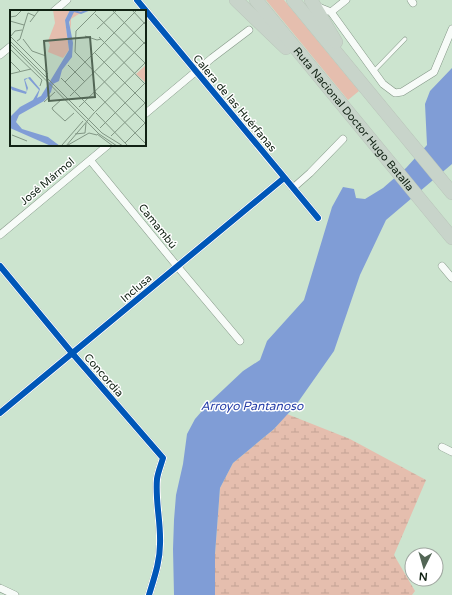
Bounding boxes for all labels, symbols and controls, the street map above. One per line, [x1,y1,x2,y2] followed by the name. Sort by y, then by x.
[10,10,146,146] inset map
[291,45,417,194] street label: Ruta Nacional Doctor Hugo Batalla
[190,52,279,155] street label: Calera de las Huérfanas
[18,155,77,208] street label: José Mármol
[136,201,180,251] street label: Camambú
[118,272,154,305] street label: Inclusa
[81,351,126,400] street label: Concordia
[201,399,304,413] water label: Arroyo Pantanoso
[404,547,444,587] north arrow
[418,570,428,583] text: N

